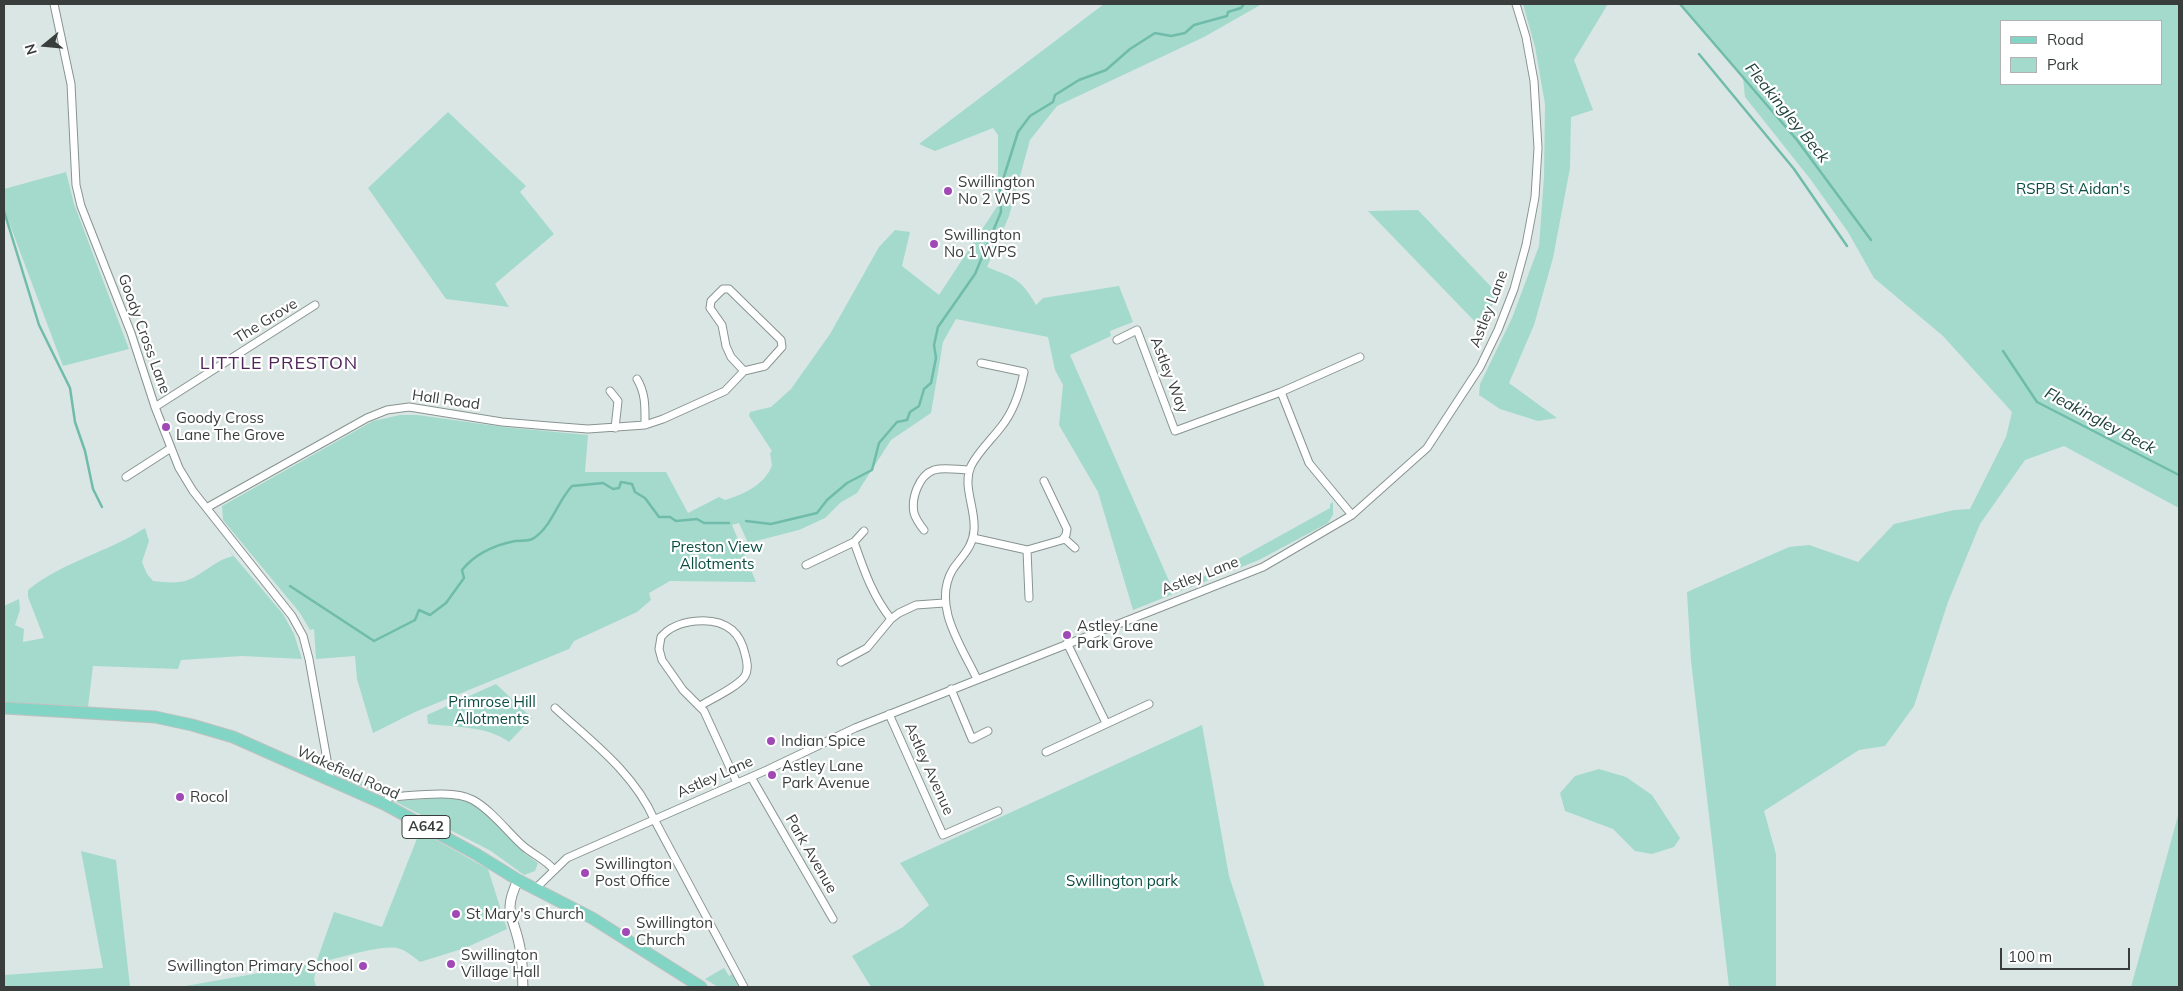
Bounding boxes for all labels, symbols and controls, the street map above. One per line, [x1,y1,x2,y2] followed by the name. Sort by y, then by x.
[20,20,70,70] north arrow
[2000,20,2163,85] legend
[2047,30,2084,49] text: Road
[21,42,41,57] text: N
[2047,55,2079,74] text: Park
[1741,59,1833,167] water label: Fleakingley Beck
[958,173,1035,208] place label: Swillington No 2 WPS
[2016,180,2130,198] park label: RSPB St Aidan's
[942,185,954,197] marker: Swillington No 2 WPS
[944,226,1021,261] place label: Swillington No 1 WPS
[928,238,940,250] marker: Swillington No 1 WPS
[1466,268,1512,350] street label: Astley Lane
[114,272,174,396] street label: Goody Cross Lane
[231,295,301,347] street label: The Grove
[1146,335,1192,415] street label: Astley Way
[198,353,360,375] district label: LITTLE PRESTON
[2041,384,2159,458] water label: Fleakingley Beck
[411,386,481,414] street label: Hall Road
[176,409,285,444] place label: Goody Cross Lane The Grove
[160,421,172,433] marker: Goody Cross Lane The Grove
[671,538,763,573] park label: Preston View Allotments
[1159,553,1241,599] street label: Astley Lane
[1077,617,1158,652] place label: Astley Lane Park Grove
[1061,629,1073,641] marker: Astley Lane Park Grove
[448,693,536,728] park label: Primrose Hill Allotments
[901,720,957,818] street label: Astley Avenue
[781,732,865,750] place label: Indian Spice
[765,735,777,747] marker: Indian Spice
[294,742,402,804] street label: Wakefield Road
[674,752,756,802] street label: Astley Lane
[782,757,870,792] place label: Astley Lane Park Avenue
[766,769,778,781] marker: Astley Lane Park Avenue
[190,788,228,806] place label: Rocol
[174,791,186,803] marker: Rocol
[781,812,841,896] street label: Park Avenue
[402,816,450,839] road number: A642
[595,855,672,890] place label: Swillington Post Office
[579,867,591,879] marker: Swillington Post Office
[1066,872,1178,890] park label: Swillington park
[466,905,584,923] place label: St Mary's Church
[450,908,462,920] marker: St Mary's Church
[636,914,713,949] place label: Swillington Church
[620,926,632,938] marker: Swillington Church
[2003,938,2133,970] scale bar
[461,946,540,981] place label: Swillington Village Hall
[2008,947,2052,966] text: 100 m
[167,957,353,975] place label: Swillington Primary School
[445,958,457,970] marker: Swillington Village Hall
[357,960,369,972] marker: Swillington Primary School

